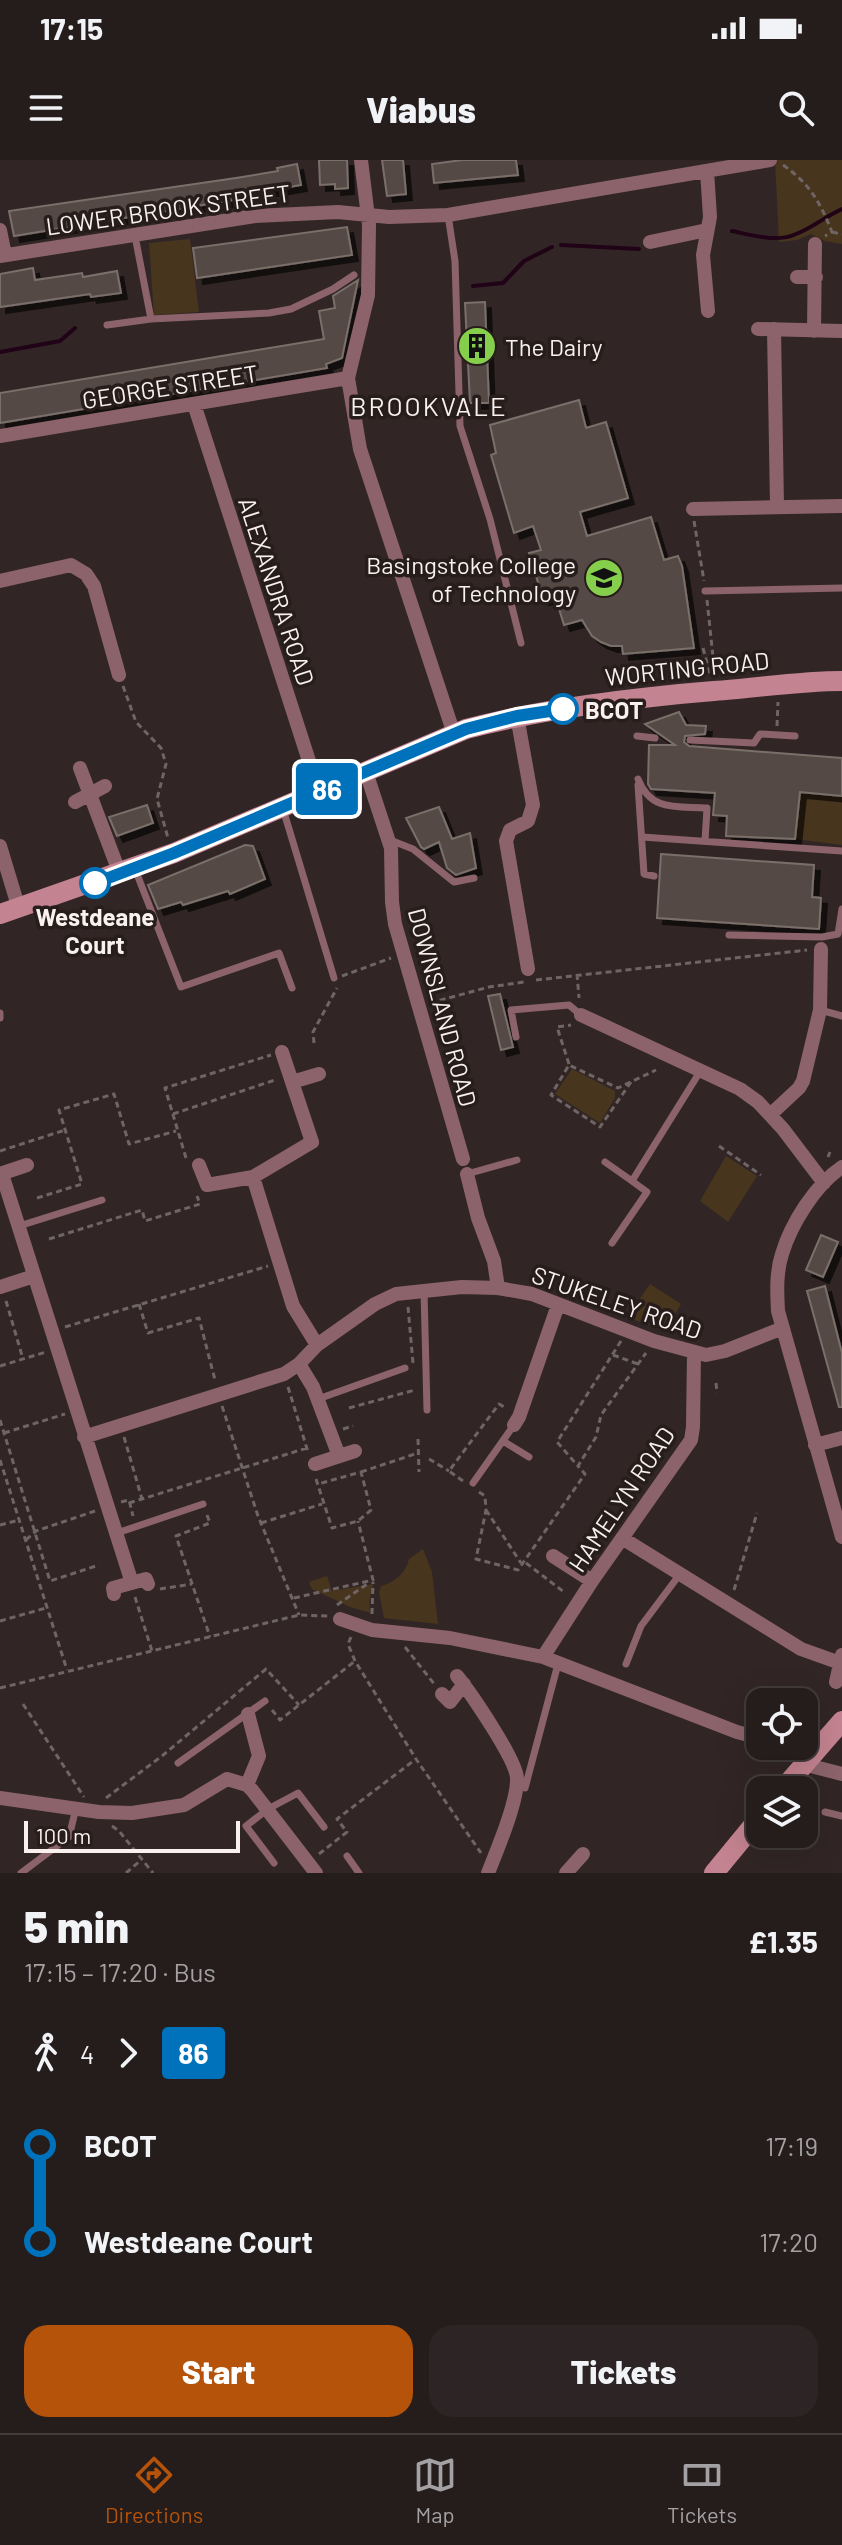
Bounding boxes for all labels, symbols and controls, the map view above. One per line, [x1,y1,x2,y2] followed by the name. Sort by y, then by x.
[40,10,103,46] text: 17:15
[24,86,68,130] icon: menu
[774,86,818,130] icon: search
[366,87,476,130] text: Viabus
[44,177,292,241] street label: LOWER BROOK STREET
[456,325,498,367] building icon: The Dairy
[505,332,603,361] place label: The Dairy
[80,358,260,414] street label: GEORGE STREET
[350,390,508,421] district label: BROOKVALE
[233,493,321,689] street label: ALEXANDRA ROAD
[366,550,576,607] place label: Basingstoke College of Technology
[583,557,625,599] school or university icon: Basingstoke College of Technology
[604,645,770,691] street label: WORTING ROAD
[548,694,578,724] marker: BCOT
[585,695,643,724] place label: BCOT
[291,763,363,815] line badge: 86
[312,772,342,806] text: 86
[80,868,110,898] marker: Westdeane Court
[36,902,154,959] place label: Westdeane Court
[403,905,483,1109] street label: DOWNSLAND ROAD
[528,1259,706,1345] street label: STUKELEY ROAD
[562,1421,680,1577] street label: HAMELYN ROAD
[746,1688,818,1848] map controls
[746,1688,818,1760] button: locate
[746,1776,818,1848] button: layers
[24,1817,240,1853] scale bar
[36,1822,91,1848] text: 100 m
[24,1899,129,1952] text: 5 min
[749,1923,818,1959] text: £1.35
[24,1956,216,1987] text: 17:15 – 17:20 · Bus
[24,2031,68,2075] icon: walk
[106,2031,150,2075] icon: forward
[178,2036,209,2070] text: 86
[80,2038,94,2069] text: 4
[84,2127,157,2163] text: BCOT
[765,2130,818,2161] text: 17:19
[84,2223,313,2259] text: Westdeane Court
[759,2226,818,2257] text: 17:20
[24,2325,413,2417] button: Start
[429,2325,818,2417] button: Tickets
[105,2453,203,2527] tab: Directions
[413,2453,457,2527] tab: Map
[667,2453,737,2527] tab: Tickets

